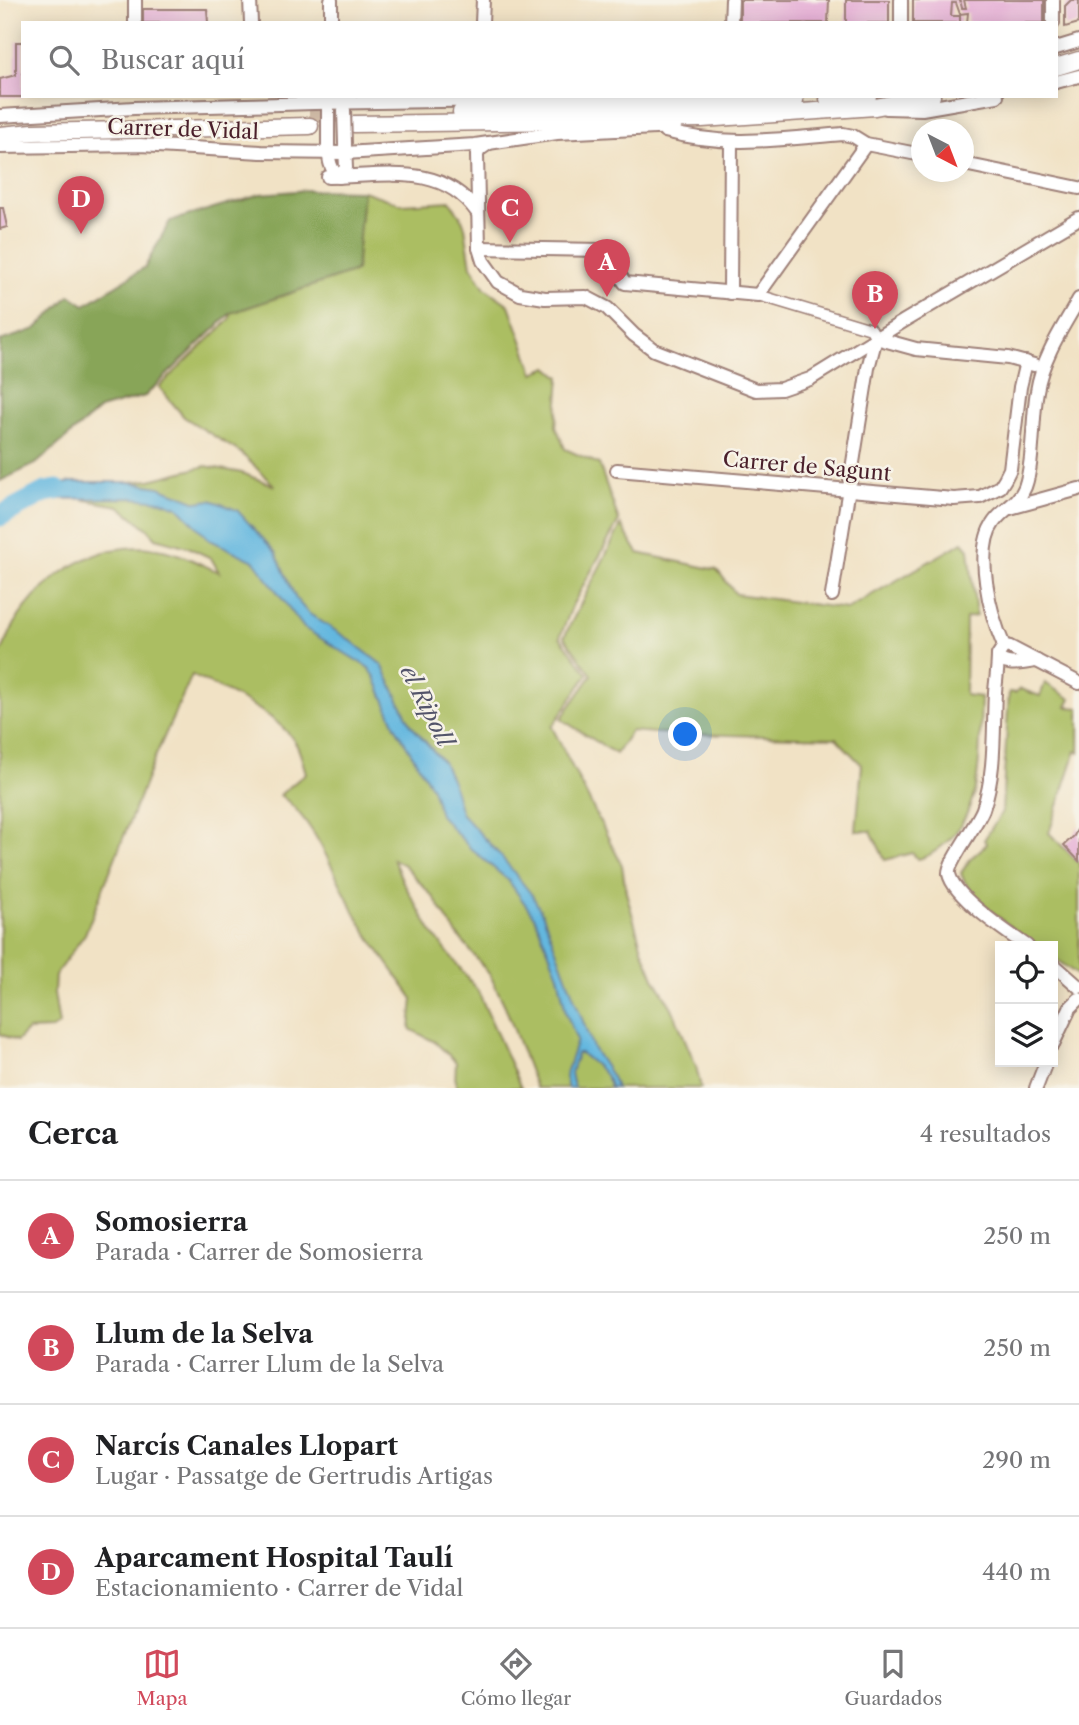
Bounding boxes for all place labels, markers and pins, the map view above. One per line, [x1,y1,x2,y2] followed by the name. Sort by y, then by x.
[58,176,104,234] pin: D
[487,185,533,243] pin: C
[584,239,630,297] pin: A
[852,271,898,329] pin: B

